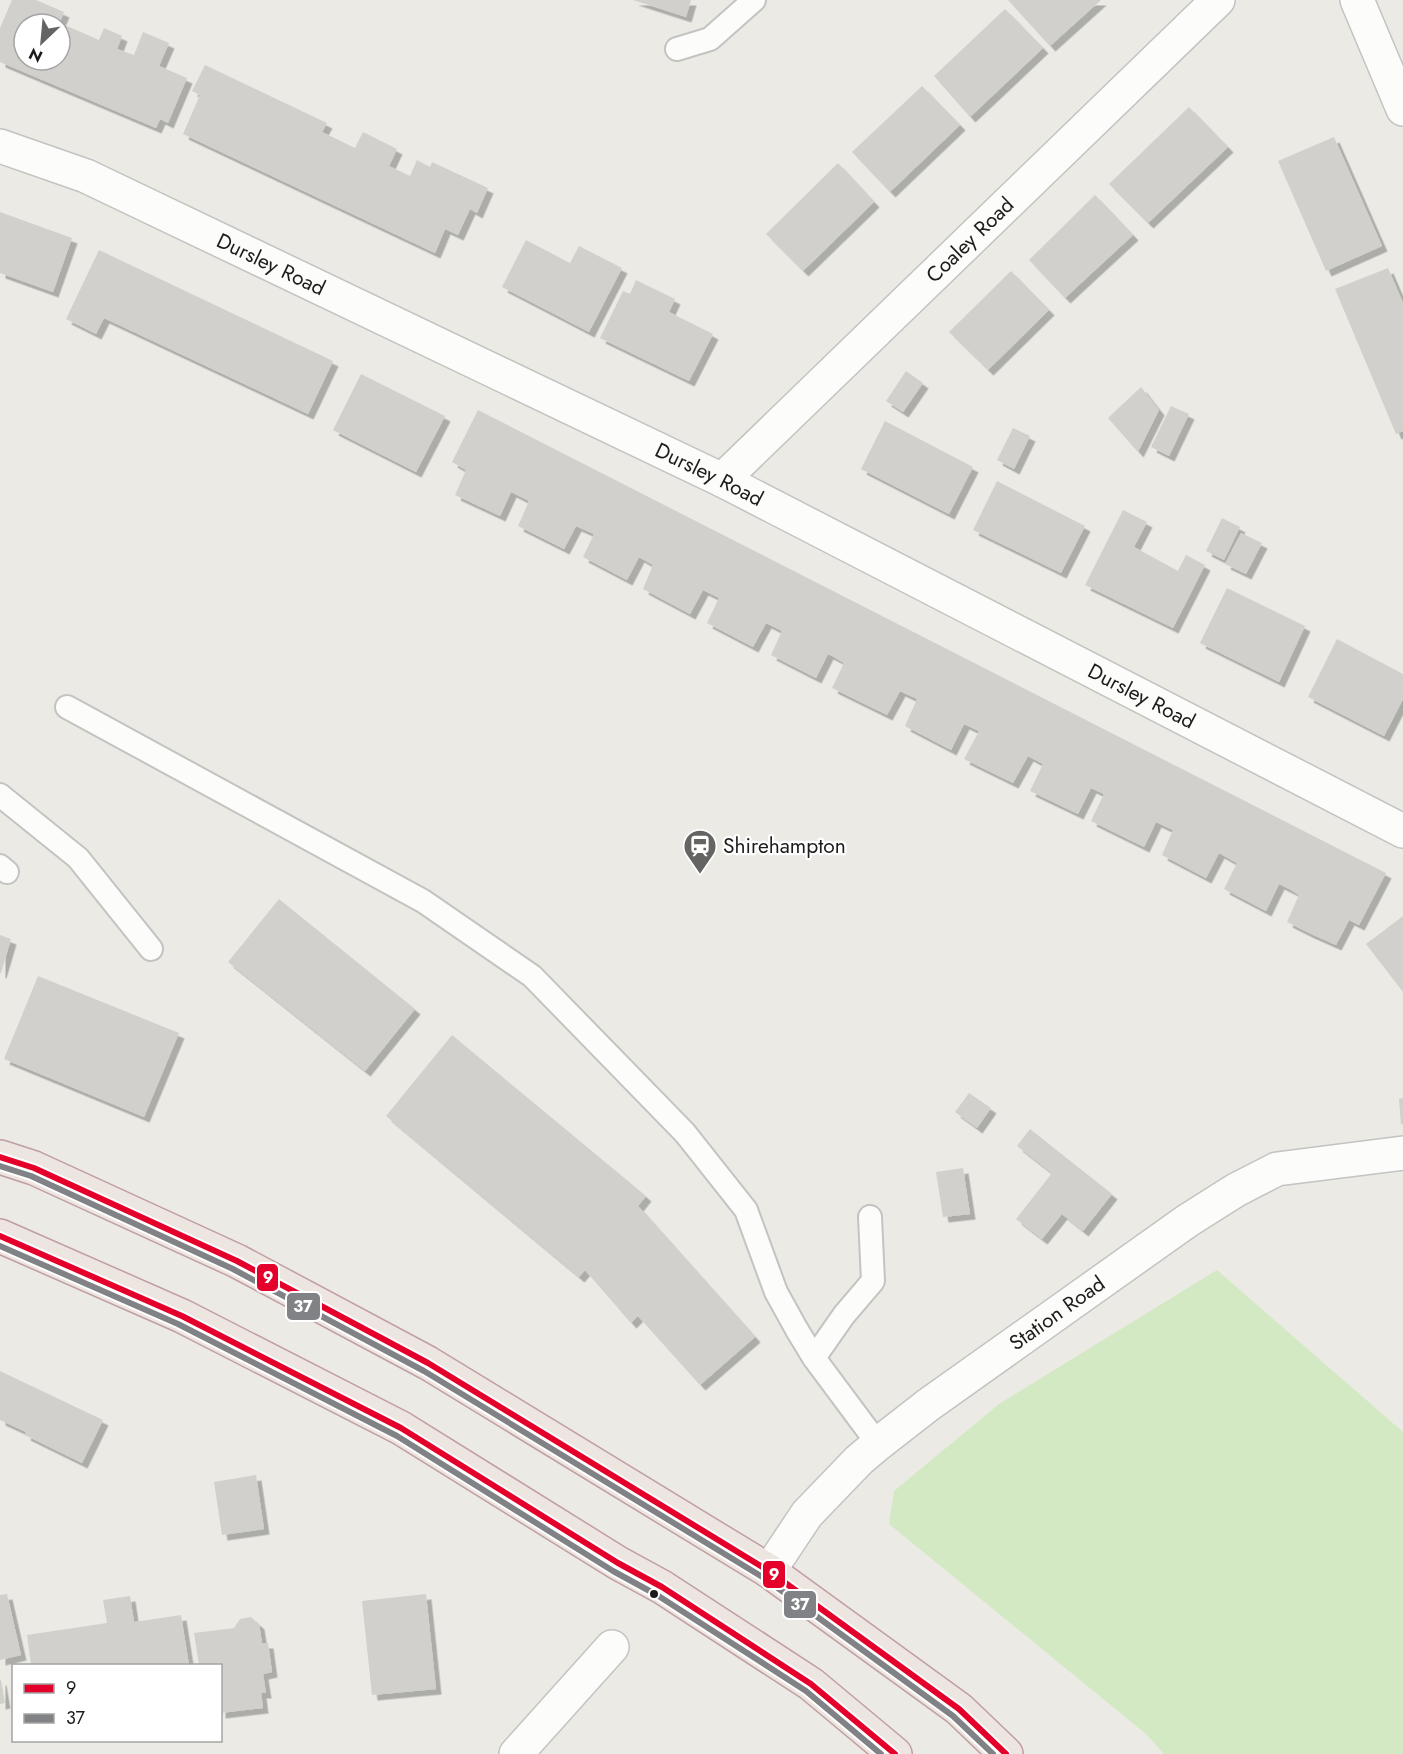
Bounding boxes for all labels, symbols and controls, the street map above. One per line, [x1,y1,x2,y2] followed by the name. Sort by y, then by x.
[12,12,72,72] north arrow
[25,42,46,68] text: N
[919,190,1021,290] street label: Coaley Road
[212,226,330,303] street label: Dursley Road
[650,435,769,514] street label: Dursley Road
[1083,656,1201,736] street label: Dursley Road
[682,828,718,875] station icon: Shirehampton
[723,831,846,861] place label: Shirehampton
[256,1263,279,1292] line badge: 9
[263,1266,273,1289] text: 9
[1003,1269,1111,1358] street label: Station Road
[286,1292,321,1321] line badge: 37
[293,1295,313,1318] text: 37
[762,1560,786,1589] line badge: 9
[769,1563,779,1586] text: 9
[648,1588,660,1600] unlabelled marker
[783,1590,817,1619] line badge: 37
[790,1593,810,1616] text: 37
[12,1664,222,1742] legend
[66,1675,76,1701] text: 9
[66,1705,86,1731] text: 37

